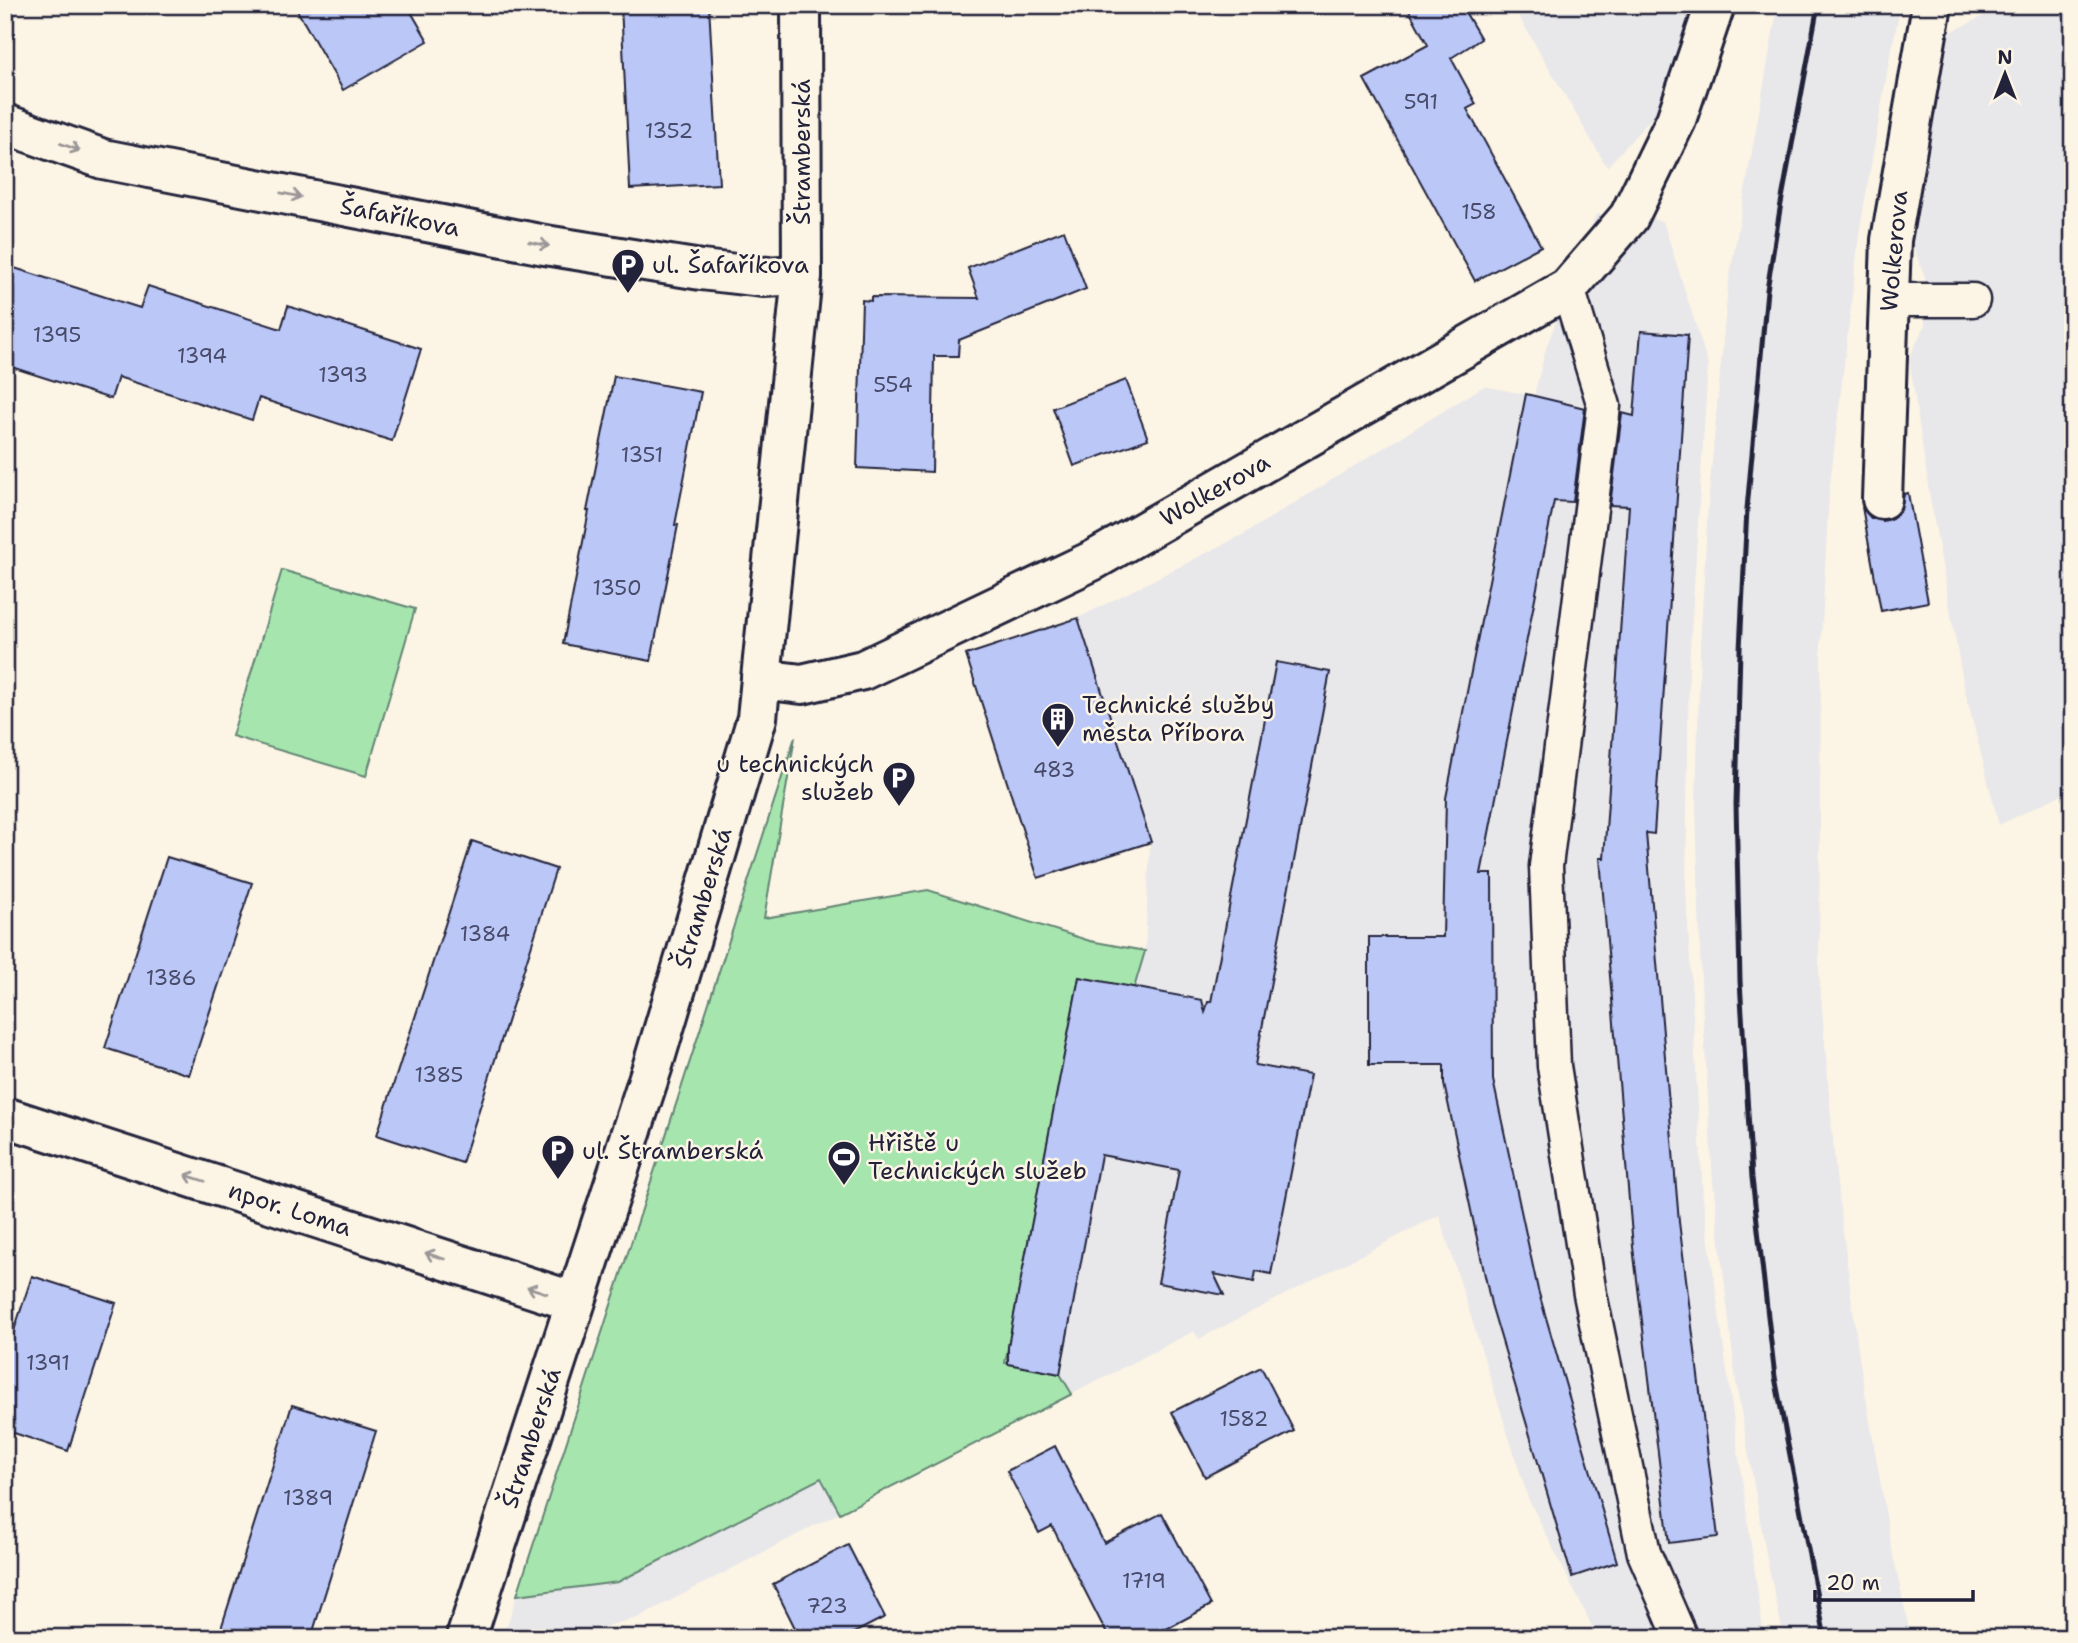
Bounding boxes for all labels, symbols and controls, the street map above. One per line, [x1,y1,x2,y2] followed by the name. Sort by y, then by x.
[1969,38,2039,108] north arrow
[1997,45,2013,70] text: N
[786,79,818,225] street label: Štramberská
[1404,88,1438,116] house number: 591
[645,117,693,145] house number: 1352
[58,142,80,154] one-way arrow
[279,189,302,203] one-way arrow
[1873,189,1915,313] street label: Wolkerova
[337,190,463,244] street label: Šafaříkova
[1461,198,1497,226] house number: 158
[527,238,550,251] one-way arrow
[609,246,647,295] parking icon: ul. Šafaříkova
[652,249,809,281] place label: ul. Šafaříkova
[33,321,81,349] house number: 1395
[177,342,227,370] house number: 1394
[318,361,368,389] house number: 1393
[873,371,913,399] house number: 554
[621,441,663,469] house number: 1351
[1154,446,1276,534] street label: Wolkerova
[592,574,642,602] house number: 1350
[1082,689,1275,749] place label: Technické služby města Příbora
[1039,700,1077,749] building icon: Technické služby města Příbora
[716,748,874,808] place label: u technických služeb
[1033,756,1075,784] house number: 483
[880,759,918,808] parking icon: u technických služeb
[666,824,740,972] street label: Štramberská
[460,920,510,948] house number: 1384
[146,964,196,992] house number: 1386
[415,1061,463,1089] house number: 1385
[868,1127,1087,1187] place label: Hřiště u Technických služeb
[539,1132,577,1181] parking icon: ul. Štramberská
[582,1135,763,1167] place label: ul. Štramberská
[825,1138,863,1187] sports icon: Hřiště u Technických služeb
[184,1171,206,1184] one-way arrow
[224,1174,356,1244] street label: npor. Loma
[424,1249,446,1262] one-way arrow
[527,1282,549,1295] one-way arrow
[26,1349,70,1377] house number: 1391
[493,1364,569,1512] street label: Štramberská
[1220,1405,1268,1433] house number: 1582
[283,1484,333,1512] house number: 1389
[1815,1559,1973,1603] scale bar
[1122,1567,1166,1595] house number: 1719
[1826,1569,1880,1597] text: 20 m
[806,1592,848,1620] house number: 723

